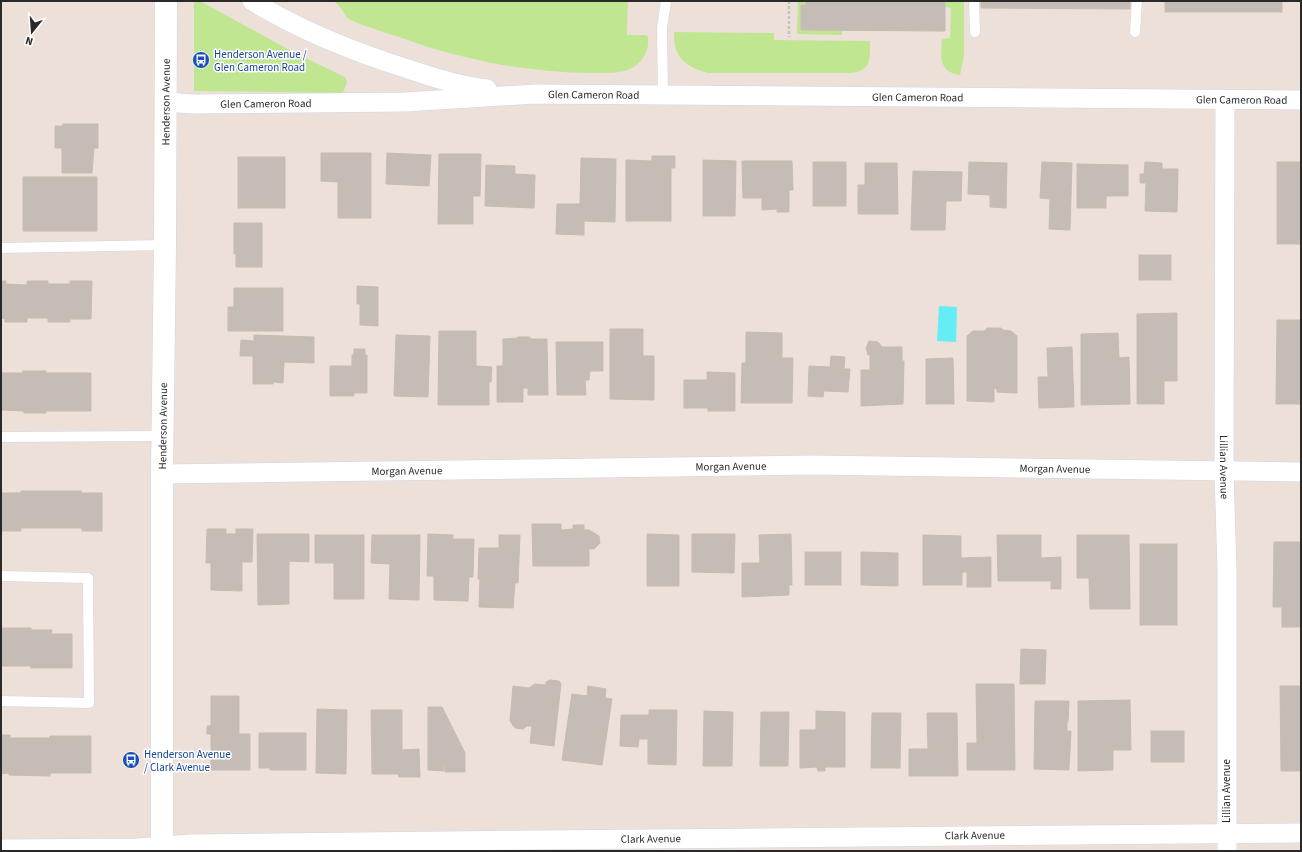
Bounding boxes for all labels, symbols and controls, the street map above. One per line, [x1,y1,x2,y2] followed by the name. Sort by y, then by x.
[12,12,52,52] north arrow
[24,33,35,49] text: N
[214,47,307,75] place label: Henderson Avenue / Glen Cameron Road
[191,50,211,70] bus stop icon: Henderson Avenue / Glen Cameron Road
[158,58,174,145] street label: Henderson Avenue
[548,87,639,103] street label: Glen Cameron Road
[872,90,963,105] street label: Glen Cameron Road
[1196,92,1287,108] street label: Glen Cameron Road
[220,96,312,112] street label: Glen Cameron Road
[155,382,171,470] street label: Henderson Avenue
[1216,435,1232,500] street label: Lillian Avenue
[695,459,767,475] street label: Morgan Avenue
[1019,461,1091,477] street label: Morgan Avenue
[371,463,443,479] street label: Morgan Avenue
[144,747,231,775] place label: Henderson Avenue / Clark Avenue
[121,750,141,770] bus stop icon: Henderson Avenue / Clark Avenue
[1219,758,1234,823] street label: Lillian Avenue
[945,828,1005,843] street label: Clark Avenue
[621,831,681,847] street label: Clark Avenue

